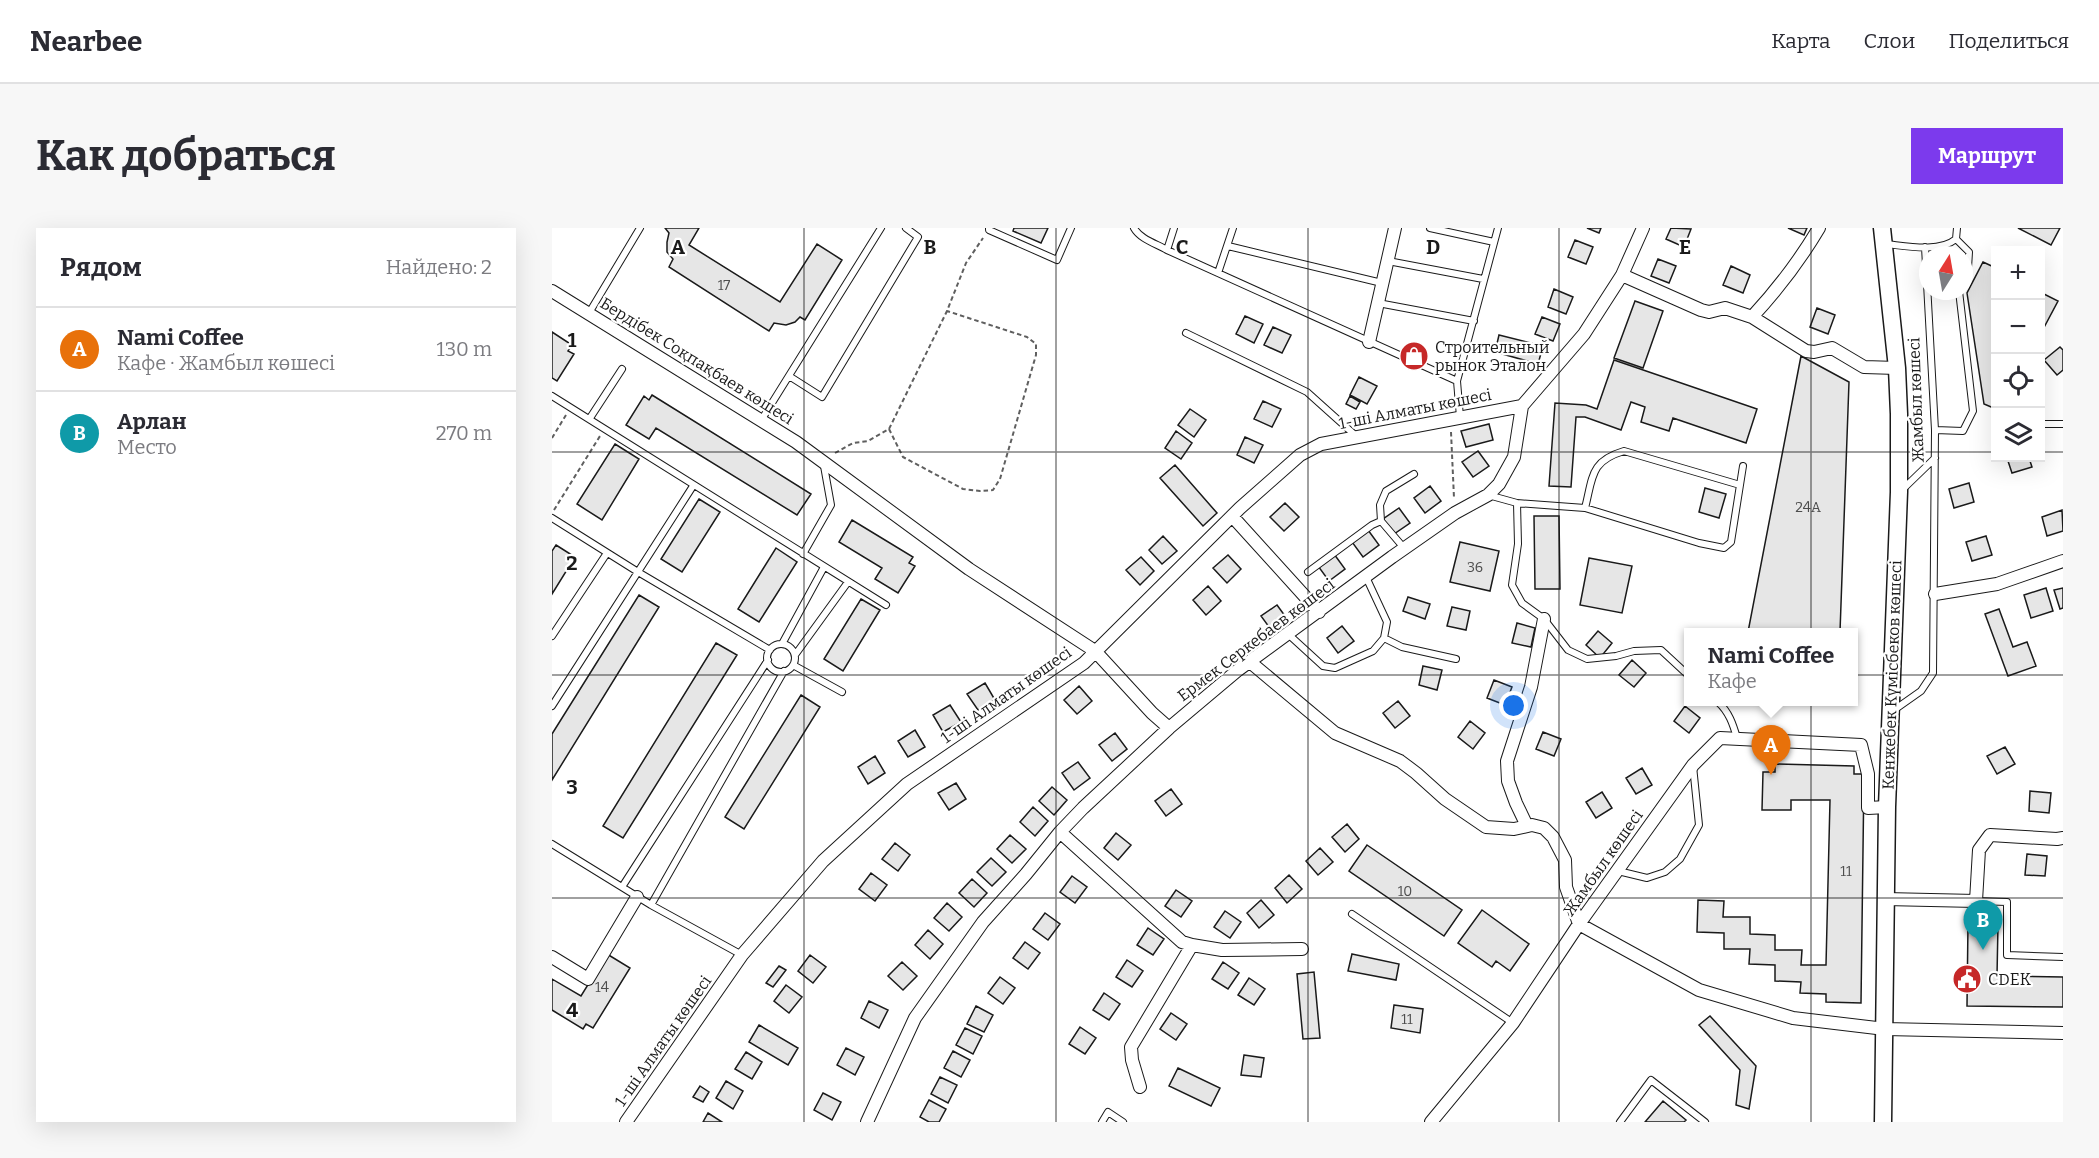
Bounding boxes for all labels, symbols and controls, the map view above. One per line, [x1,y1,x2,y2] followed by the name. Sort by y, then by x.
[30,25,142,58] text: Nearbee
[1771,28,1830,54] text: Карта
[1863,28,1915,54] text: Слои
[1948,28,2069,54] text: Поделиться
[1911,128,2063,184] button: Маршрут
[36,131,336,181] text: Как добраться
[671,235,686,259] text: A
[924,235,937,259] text: B
[1176,235,1188,259] text: C
[1426,235,1440,259] text: D
[1679,235,1691,259] text: E
[1919,246,1973,300] north arrow
[1991,246,2045,462] map controls
[1991,246,2045,300] button: +
[60,252,142,283] text: Рядом
[386,255,492,279] text: Найдено: 2
[718,277,730,294] house number: 17
[597,294,797,429] street label: Бердібек Соқпақбаев көшесі
[1991,300,2045,354] button: −
[117,324,244,351] text: Nami Coffee
[568,328,577,352] text: 1
[72,337,87,361] text: A
[437,337,492,361] text: 130 m
[1904,337,1928,463] street label: Жамбыл көшесі
[1435,338,1550,375] place label: Строительный рынок Эталон
[1398,340,1430,372] shop icon: Строительный рынок Эталон
[117,351,335,375] text: Кафе · Жамбыл көшесі
[1991,354,2045,408] button: locate
[1337,385,1493,433] street label: 1-ші Алматы көшесі
[117,408,186,435] text: Арлан
[1991,408,2045,462] button: layers
[73,421,86,445] text: B
[436,421,492,445] text: 270 m
[117,435,177,459] text: Место
[1795,499,1821,516] house number: 24А
[566,551,578,575] text: 2
[1467,559,1483,576] house number: 36
[1879,560,1906,790] street label: Кенжебек Күмісбеков көшесі
[1174,575,1338,705] street label: Ермек Серкебаев көшесі
[1684,628,1858,706] popup
[1708,642,1834,669] text: Nami Coffee
[937,643,1075,747] street label: 1-ші Алматы көшесі
[1708,669,1757,693] text: Кафе
[1499,691,1528,720] your location
[1752,726,1790,775] pin: A
[566,775,578,799] text: 3
[1559,806,1647,920] street label: Жамбыл көшесі
[1840,863,1852,880] house number: 11
[1398,883,1412,900] house number: 10
[1964,900,2002,950] pin: B
[1951,963,1983,995] public building icon: CDEK
[1988,970,2032,989] place label: CDEK
[611,972,715,1110] street label: 1-ші Алматы көшесі
[595,979,609,996] house number: 14
[566,998,578,1022] text: 4
[1401,1011,1413,1028] house number: 11

